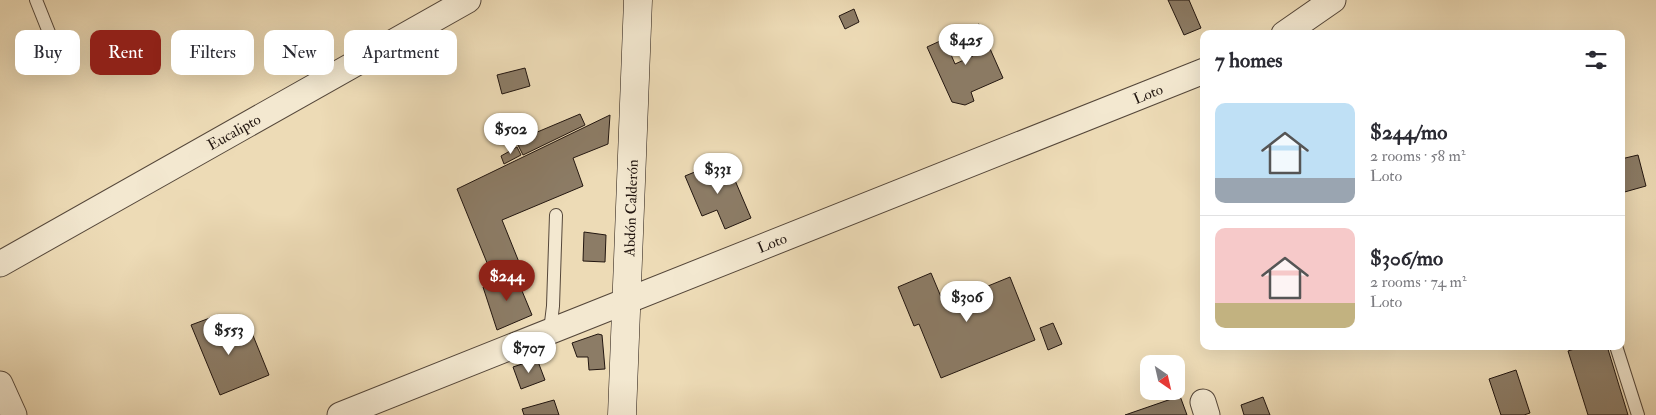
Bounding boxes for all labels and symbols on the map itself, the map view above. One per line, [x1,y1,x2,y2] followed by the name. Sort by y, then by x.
[936,23,996,66] pin: $425
[1131,80,1166,109] street label: Loto
[204,110,265,156] street label: Eucalipto
[481,112,541,155] pin: $502
[688,152,748,195] pin: $331
[620,159,643,258] street label: Abdón Calderón
[755,229,790,258] street label: Loto
[477,260,537,302] pin: $244
[937,280,997,323] pin: $306
[199,314,259,356] pin: $553
[499,332,559,374] pin: $707
[1140,355,1185,400] north arrow

